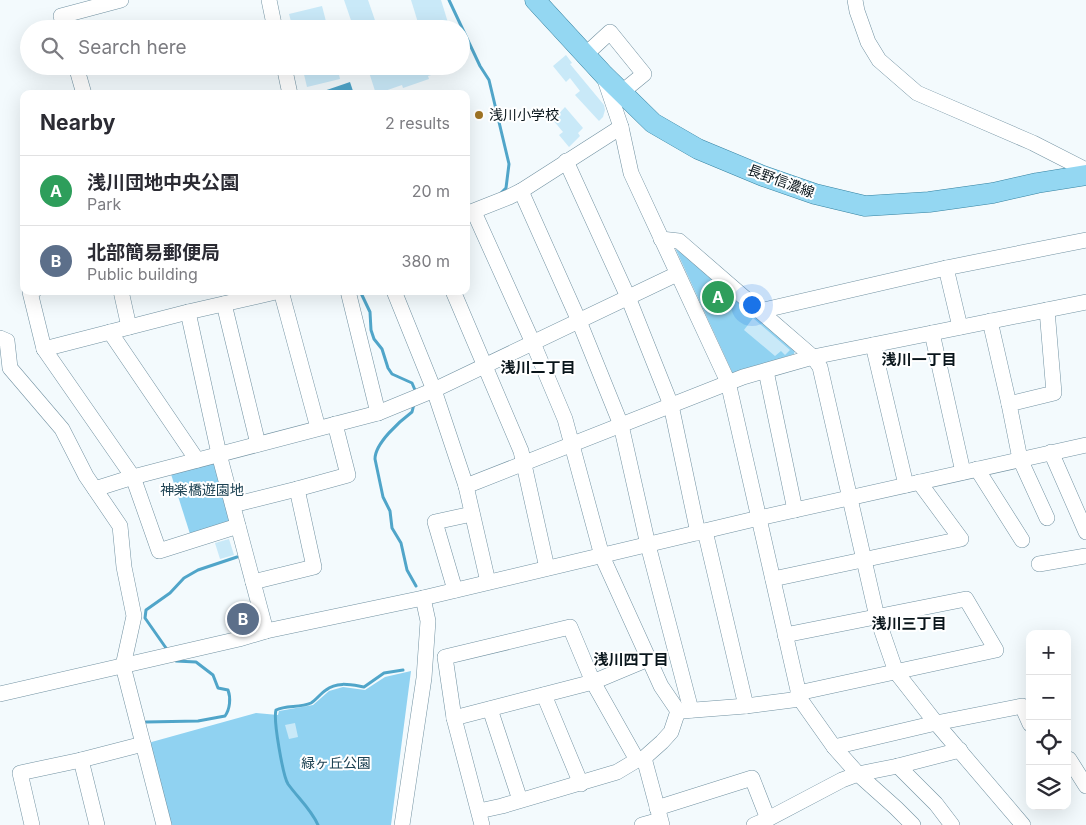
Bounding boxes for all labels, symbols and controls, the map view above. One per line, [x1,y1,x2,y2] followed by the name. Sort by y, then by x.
[20,20,470,75] search box
[38,34,66,62] icon: search
[78,36,187,59] text: Search here
[489,106,559,123] place label: 浅川小学校
[473,109,485,121] marker: 浅川小学校
[40,110,115,135] text: Nearby
[385,113,450,133] text: 2 results
[745,161,817,200] street label: 長野信濃線
[87,171,239,194] text: 浅川団地中央公園
[50,181,62,201] text: A
[412,181,450,201] text: 20 m
[87,194,121,214] text: Park
[87,241,220,264] text: 北部簡易郵便局
[51,251,61,271] text: B
[402,251,450,271] text: 380 m
[87,264,198,284] text: Public building
[702,278,734,316] pin: A
[739,292,765,318] your location
[881,350,957,369] district label: 浅川一丁目
[500,358,576,377] district label: 浅川二丁目
[160,481,244,498] park label: 神楽橋遊園地
[227,600,259,638] pin: B
[871,614,947,633] district label: 浅川三丁目
[1026,630,1071,810] map controls
[1026,630,1071,675] button: +
[593,650,669,669] district label: 浅川四丁目
[1026,675,1071,720] button: −
[1026,720,1071,765] button: locate
[301,754,371,771] park label: 緑ヶ丘公園
[1026,765,1071,810] button: layers

